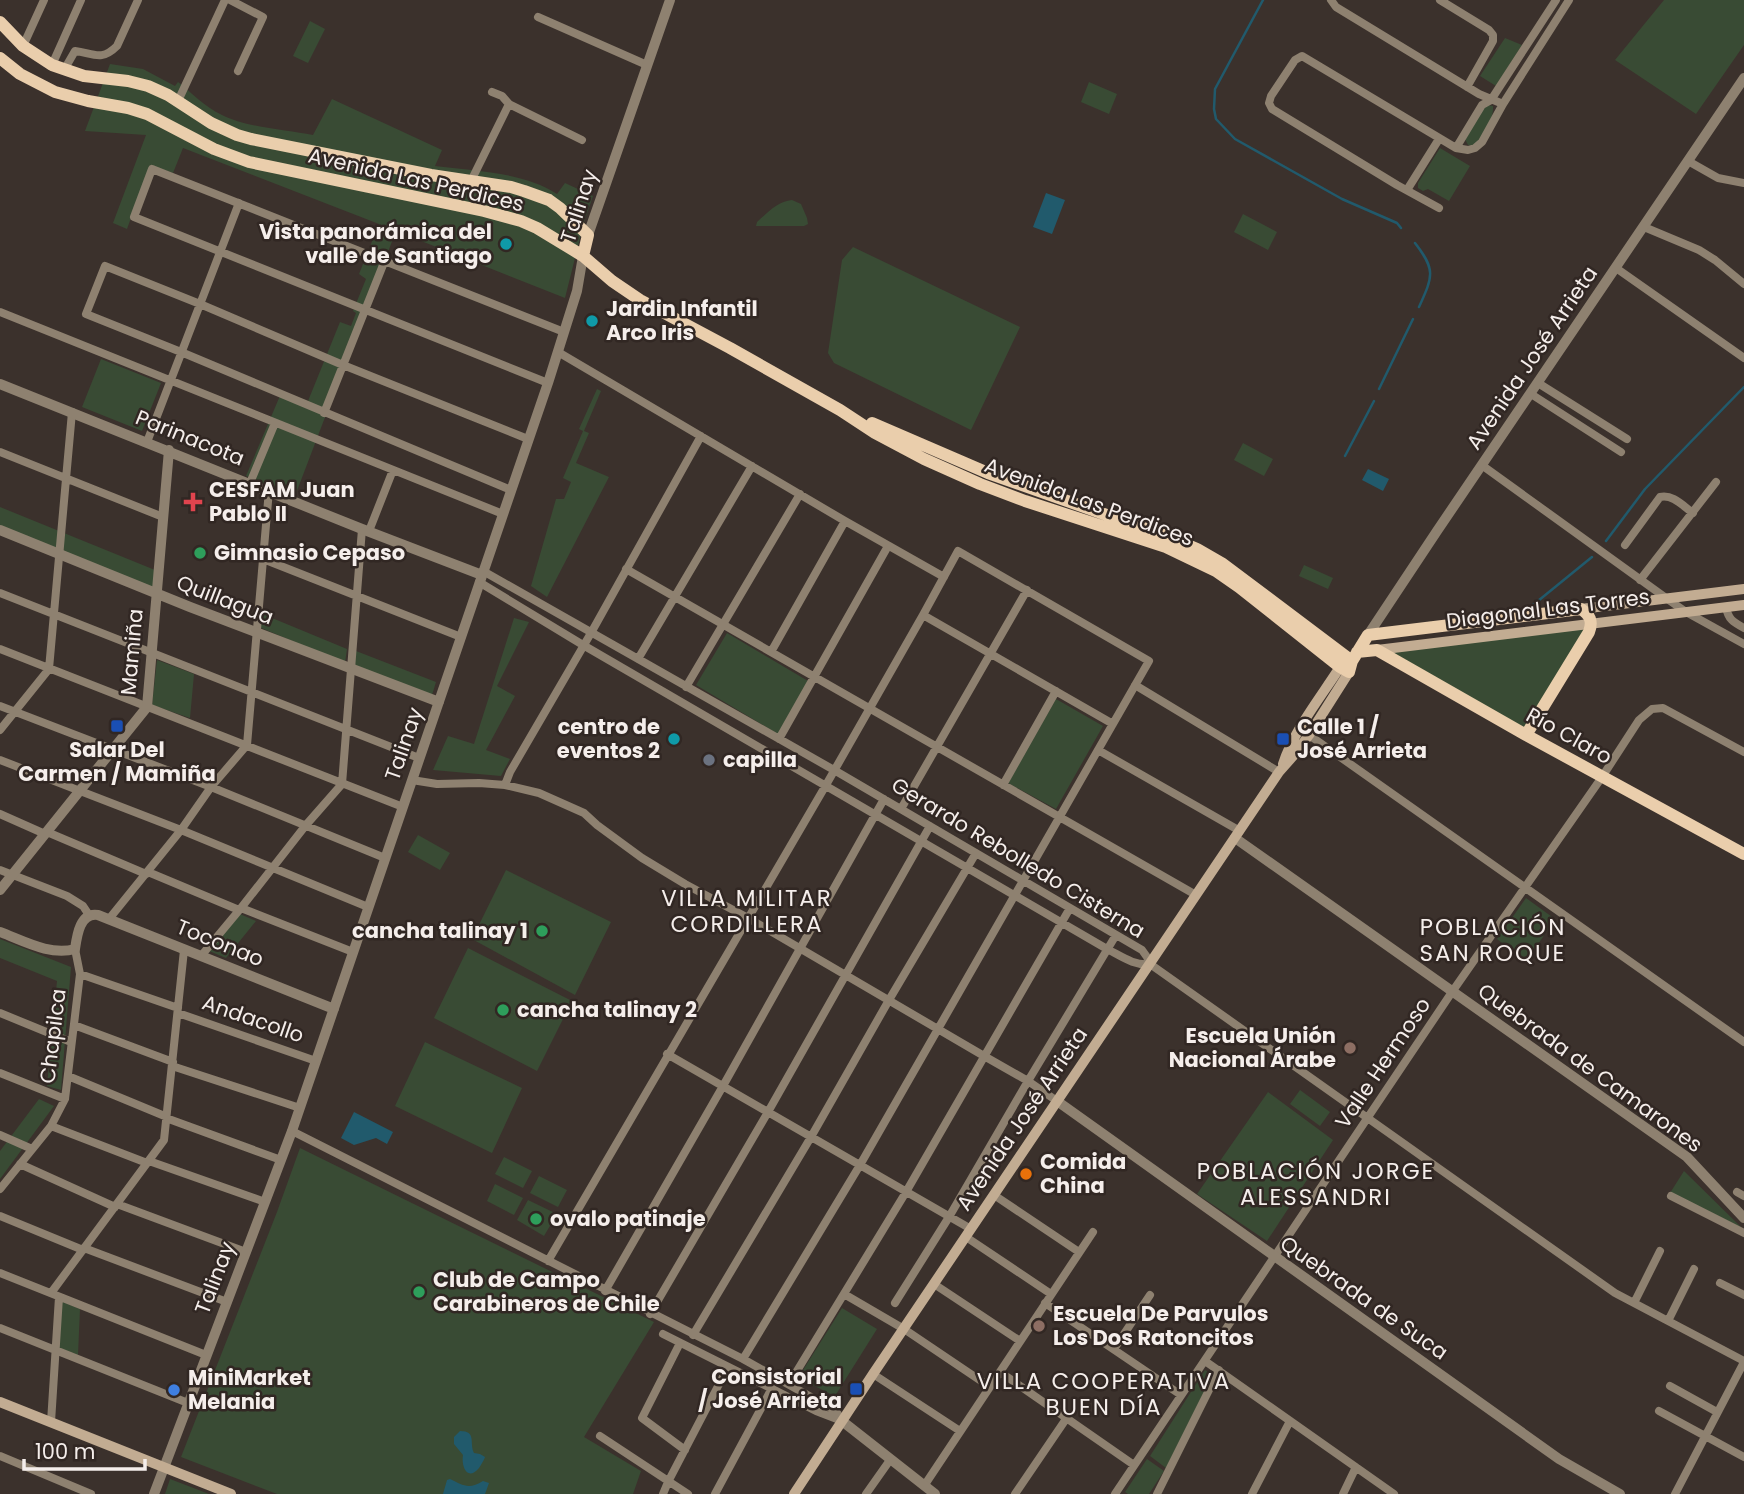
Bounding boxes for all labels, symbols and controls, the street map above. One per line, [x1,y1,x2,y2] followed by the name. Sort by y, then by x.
[305,141,527,218] street label: Avenida Las Perdices
[553,165,604,246] street label: Talinay
[259,217,492,270] place label: Vista panorámica del valle de Santiago
[498,236,514,252] marker: Vista panorámica del valle de Santiago
[1459,260,1604,455] street label: Avenida José Arrieta
[606,294,758,347] place label: Jardin Infantil Arco Iris
[584,313,600,329] marker: Jardin Infantil Arco Iris
[131,403,249,473] street label: Parinacota
[981,450,1198,553] street label: Avenida Las Perdices
[209,475,355,528] place label: CESFAM Juan Pablo II
[183,492,203,512] marker: CESFAM Juan Pablo II
[214,538,405,567] place label: Gimnasio Cepaso
[192,545,208,561] marker: Gimnasio Cepaso
[173,568,278,631] street label: Quillagua
[1445,582,1651,635] street label: Diagonal Las Torres
[113,607,150,696] street label: Mamiña
[1521,700,1617,771] street label: Río Claro
[378,703,430,784] street label: Talinay
[557,712,660,765] place label: centro de eventos 2
[1297,712,1427,765] place label: Calle 1 / José Arrieta
[109,718,125,734] marker: Salar Del Carmen / Mamiña
[666,731,682,747] marker: centro de eventos 2
[1275,731,1291,747] marker: Calle 1 / José Arrieta
[18,735,216,788] place label: Salar Del Carmen / Mamiña
[723,745,797,774] place label: capilla
[701,752,717,768] marker: capilla
[886,770,1150,945] street label: Gerardo Rebolledo Cisterna
[661,882,833,940] district label: VILLA MILITAR CORDILLERA
[1420,911,1566,969] district label: POBLACIÓN SAN ROQUE
[172,912,268,973] street label: Toconao
[352,916,528,945] place label: cancha talinay 1
[534,923,550,939] marker: cancha talinay 1
[1472,976,1708,1159] street label: Quebrada de Camarones
[32,987,73,1085] street label: Chapilca
[198,988,308,1049] street label: Andacollo
[1328,992,1437,1134] street label: Valle Hermoso
[517,995,697,1024] place label: cancha talinay 2
[495,1002,511,1018] marker: cancha talinay 2
[949,1021,1094,1216] street label: Avenida José Arrieta
[1169,1021,1336,1074] place label: Escuela Unión Nacional Árabe
[1342,1040,1358,1056] marker: Escuela Unión Nacional Árabe
[1040,1147,1126,1200] place label: Comida China
[1197,1155,1435,1213] district label: POBLACIÓN JORGE ALESSANDRI
[1018,1166,1034,1182] marker: Comida China
[550,1204,706,1233] place label: ovalo patinaje
[528,1211,544,1227] marker: ovalo patinaje
[1275,1229,1454,1366] street label: Quebrada de Suca
[187,1237,242,1318] street label: Talinay
[433,1265,660,1318] place label: Club de Campo Carabineros de Chile
[411,1284,427,1300] marker: Club de Campo Carabineros de Chile
[1053,1299,1268,1352] place label: Escuela De Parvulos Los Dos Ratoncitos
[1031,1318,1047,1334] marker: Escuela De Parvulos Los Dos Ratoncitos
[698,1362,842,1415] place label: Consistorial / José Arrieta
[188,1363,311,1416] place label: MiniMarket Melania
[977,1365,1231,1423] district label: VILLA COOPERATIVA BUEN DÍA
[848,1381,864,1397] marker: Consistorial / José Arrieta
[166,1382,182,1398] marker: MiniMarket Melania
[24,1428,145,1472] scale bar
[35,1437,95,1466] text: 100 m

